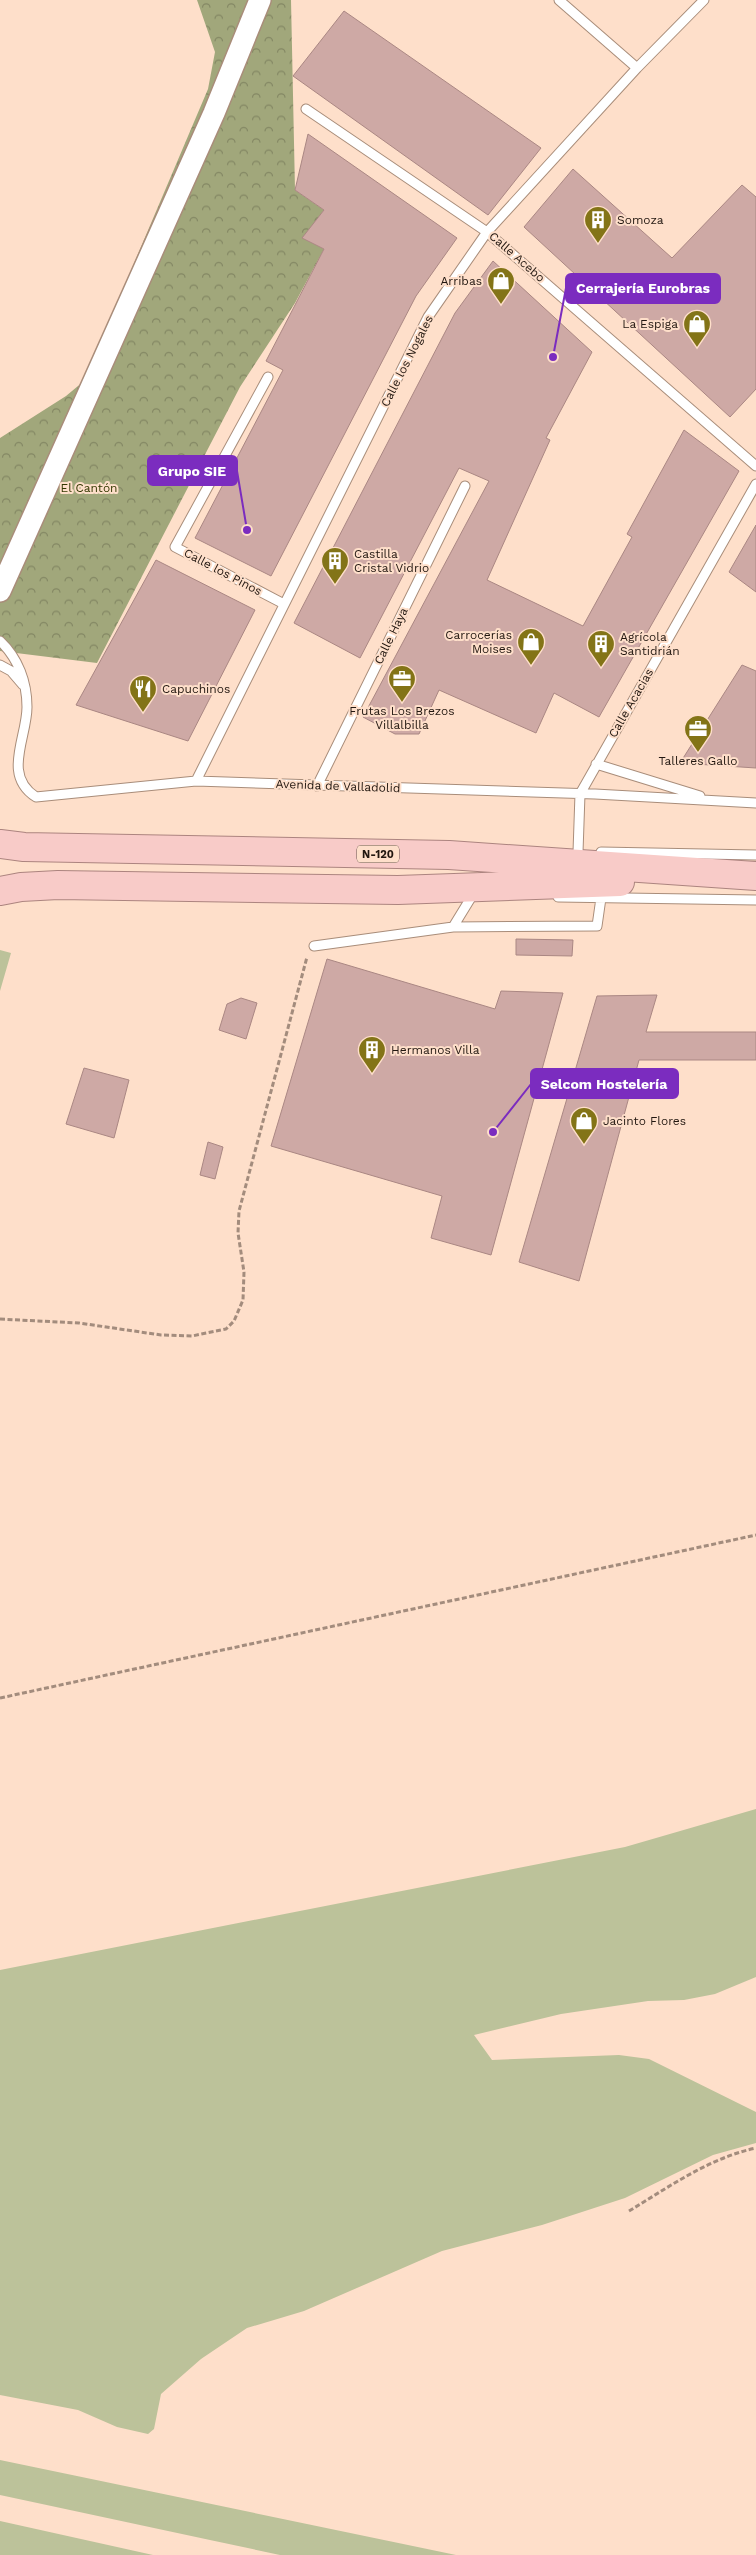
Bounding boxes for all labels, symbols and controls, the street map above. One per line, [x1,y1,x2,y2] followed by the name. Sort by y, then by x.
[583,205,613,244] building icon: Somoza
[617,213,664,227] place label: Somoza
[486,229,548,285] street label: Calle Acebo
[486,266,516,305] shop icon: Arribas
[440,274,482,288] place label: Arribas
[566,274,720,303] callout: Cerrajería Eurobras
[576,280,711,296] text: Cerrajería Eurobras
[682,309,712,348] shop icon: La Espiga
[378,313,436,409] street label: Calle los Nogales
[622,317,678,331] place label: La Espiga
[148,456,237,485] callout: Grupo SIE
[158,463,226,479] text: Grupo SIE
[60,481,118,495] park label: El Cantón
[182,546,264,598] street label: Calle los Pinos
[320,546,350,585] building icon: Castilla Cristal Vidrio
[354,547,429,575] place label: Castilla Cristal Vidrio
[371,605,411,667] street label: Calle Haya
[516,627,546,666] shop icon: Carrocerías Moises
[445,628,512,656] place label: Carrocerías Moises
[586,629,616,668] building icon: Agrícola Santidrián
[620,630,680,658] place label: Agrícola Santidrián
[387,664,417,703] office icon: Frutas Los Brezos Villalbilla
[606,666,656,740] street label: Calle Acacias
[128,674,158,713] restaurant icon: Capuchinos
[162,682,230,696] place label: Capuchinos
[349,704,455,732] place label: Frutas Los Brezos Villalbilla
[683,714,713,753] office icon: Talleres Gallo
[658,754,738,768] place label: Talleres Gallo
[275,777,401,795] street label: Avenida de Valladolid
[357,846,399,862] road number: N-120
[357,1035,387,1074] building icon: Hermanos Villa
[391,1043,480,1057] place label: Hermanos Villa
[531,1069,678,1098] callout: Selcom Hostelería
[541,1076,668,1092] text: Selcom Hostelería
[569,1106,599,1145] shop icon: Jacinto Flores
[603,1114,686,1128] place label: Jacinto Flores

